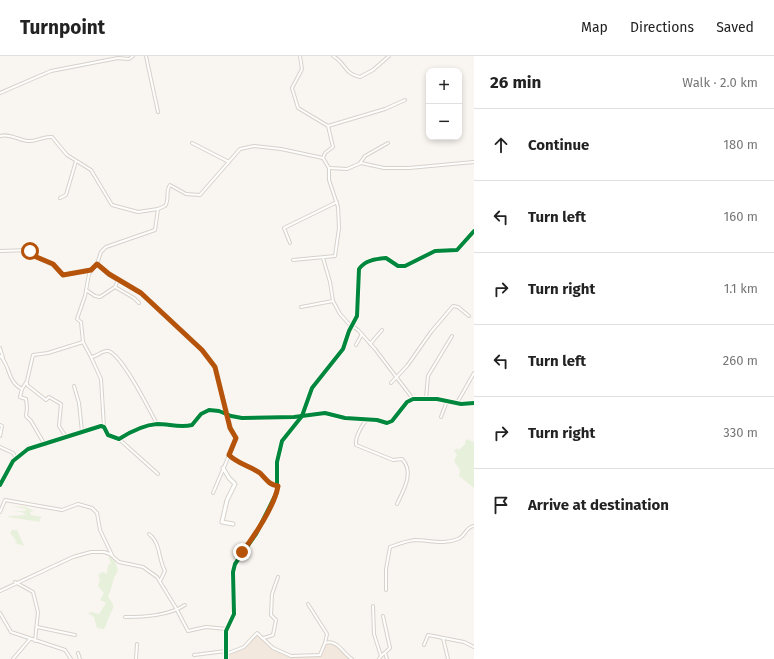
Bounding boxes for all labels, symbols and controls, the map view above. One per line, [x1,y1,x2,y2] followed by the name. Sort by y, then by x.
[20,16,105,39] text: Turnpoint
[581,19,608,36] text: Map
[630,19,694,36] text: Directions
[716,19,754,36] text: Saved
[426,68,462,140] map controls
[426,68,462,104] button: +
[490,72,541,93] text: 26 min
[682,75,758,90] text: Walk · 2.0 km
[426,104,462,140] button: −
[490,134,512,156] icon: ahead
[528,136,589,154] text: Continue
[723,137,758,152] text: 180 m
[490,206,512,228] icon: left
[528,208,586,226] text: Turn left
[724,209,758,224] text: 160 m
[21,242,39,260] route start
[490,278,512,300] icon: right
[528,280,595,298] text: Turn right
[724,281,758,296] text: 1.1 km
[490,350,512,372] icon: left
[528,352,586,370] text: Turn left
[723,353,758,368] text: 260 m
[490,422,512,444] icon: right
[528,424,595,442] text: Turn right
[723,425,758,440] text: 330 m
[490,494,512,516] icon: arrive
[528,496,669,514] text: Arrive at destination
[233,543,251,561] route end

